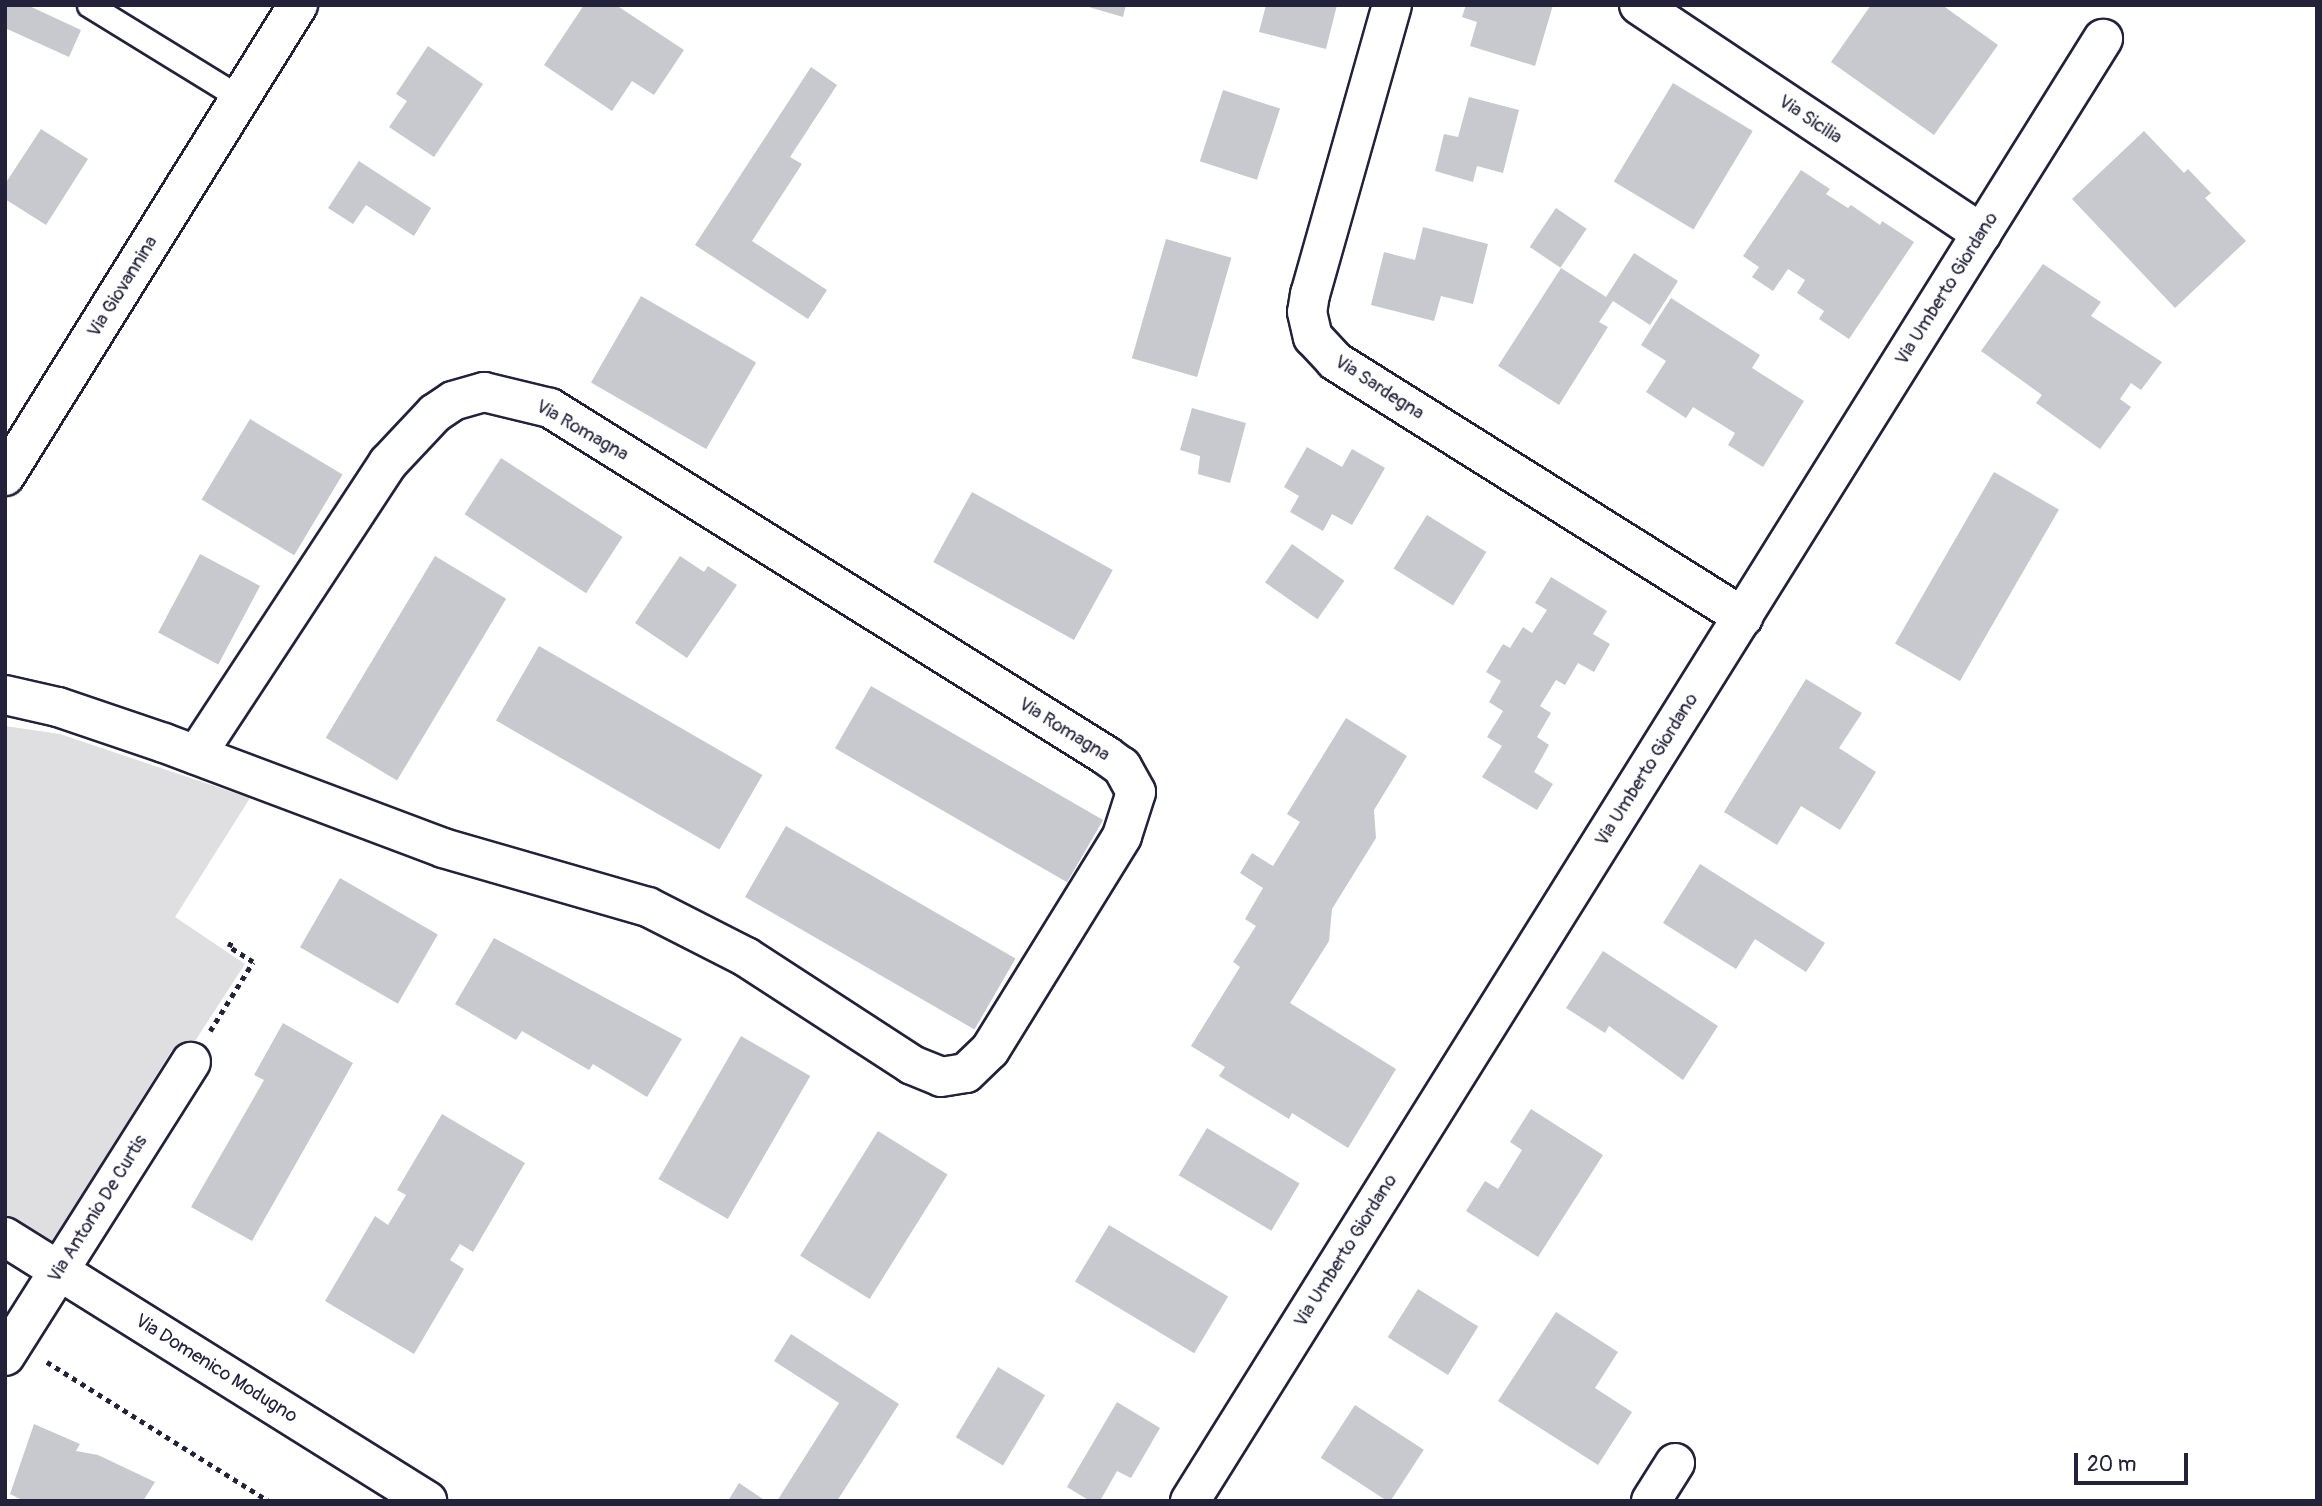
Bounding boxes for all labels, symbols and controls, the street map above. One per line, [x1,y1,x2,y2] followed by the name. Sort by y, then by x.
[1774,90,1846,150] street label: Via Sicilia
[1891,208,2003,370] street label: Via Umberto Giordano
[83,232,163,342] street label: Via Giovannina
[1330,351,1428,425] street label: Via Sardegna
[532,395,632,467] street label: Via Romagna
[1591,689,1703,851] street label: Via Umberto Giordano
[1014,693,1114,767] street label: Via Romagna
[43,1131,153,1287] street label: Via Antonio De Curtis
[1290,1170,1402,1332] street label: Via Umberto Giordano
[131,1310,301,1428] street label: Via Domenico Modugno
[2077,1440,2191,1484] scale bar
[2087,1451,2136,1478] text: 20 m

